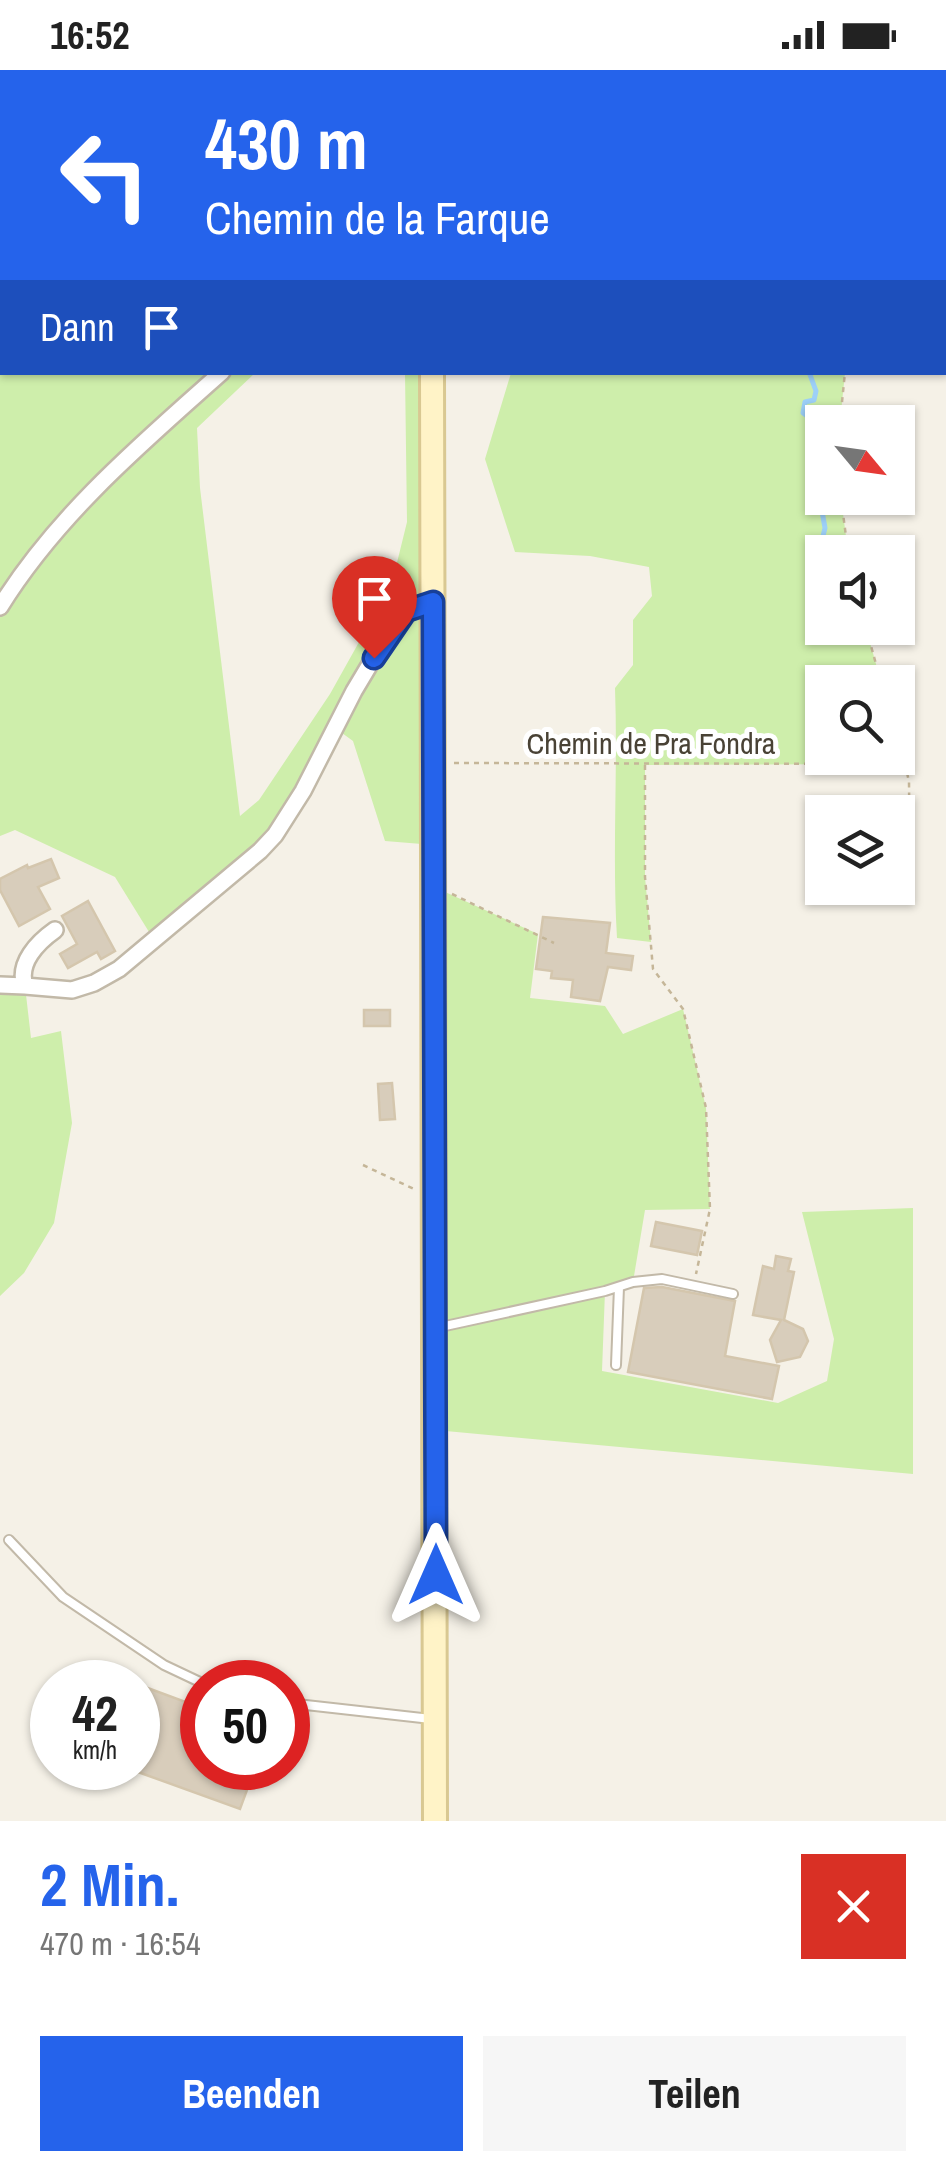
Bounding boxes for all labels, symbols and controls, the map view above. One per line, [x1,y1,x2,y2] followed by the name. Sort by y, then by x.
[50,10,130,61] text: 16:52
[205,97,368,191] text: 430 m
[40,110,170,240] icon: left
[205,187,550,248] text: Chemin de la Farque
[134,300,189,355] icon: arrive
[40,302,114,353] text: Dann
[805,405,915,515] north arrow
[805,405,915,905] map controls
[805,535,915,645] button: sound
[332,556,417,659] pin
[347,571,402,626] icon: arrive
[805,665,915,775] button: search
[526,723,776,763] street label: Chemin de Pra Fondra
[805,795,915,905] button: layers
[384,1523,488,1627] position arrow
[180,1660,310,1790] speed limit sign: 50
[72,1679,118,1747] text: 42
[73,1733,117,1767] text: km/h
[40,1844,179,1925] text: 2 Min.
[801,1854,906,1959] button: close
[40,1922,200,1965] text: 470 m · 16:54
[40,2036,463,2151] button: Beenden
[483,2036,906,2151] button: Teilen

